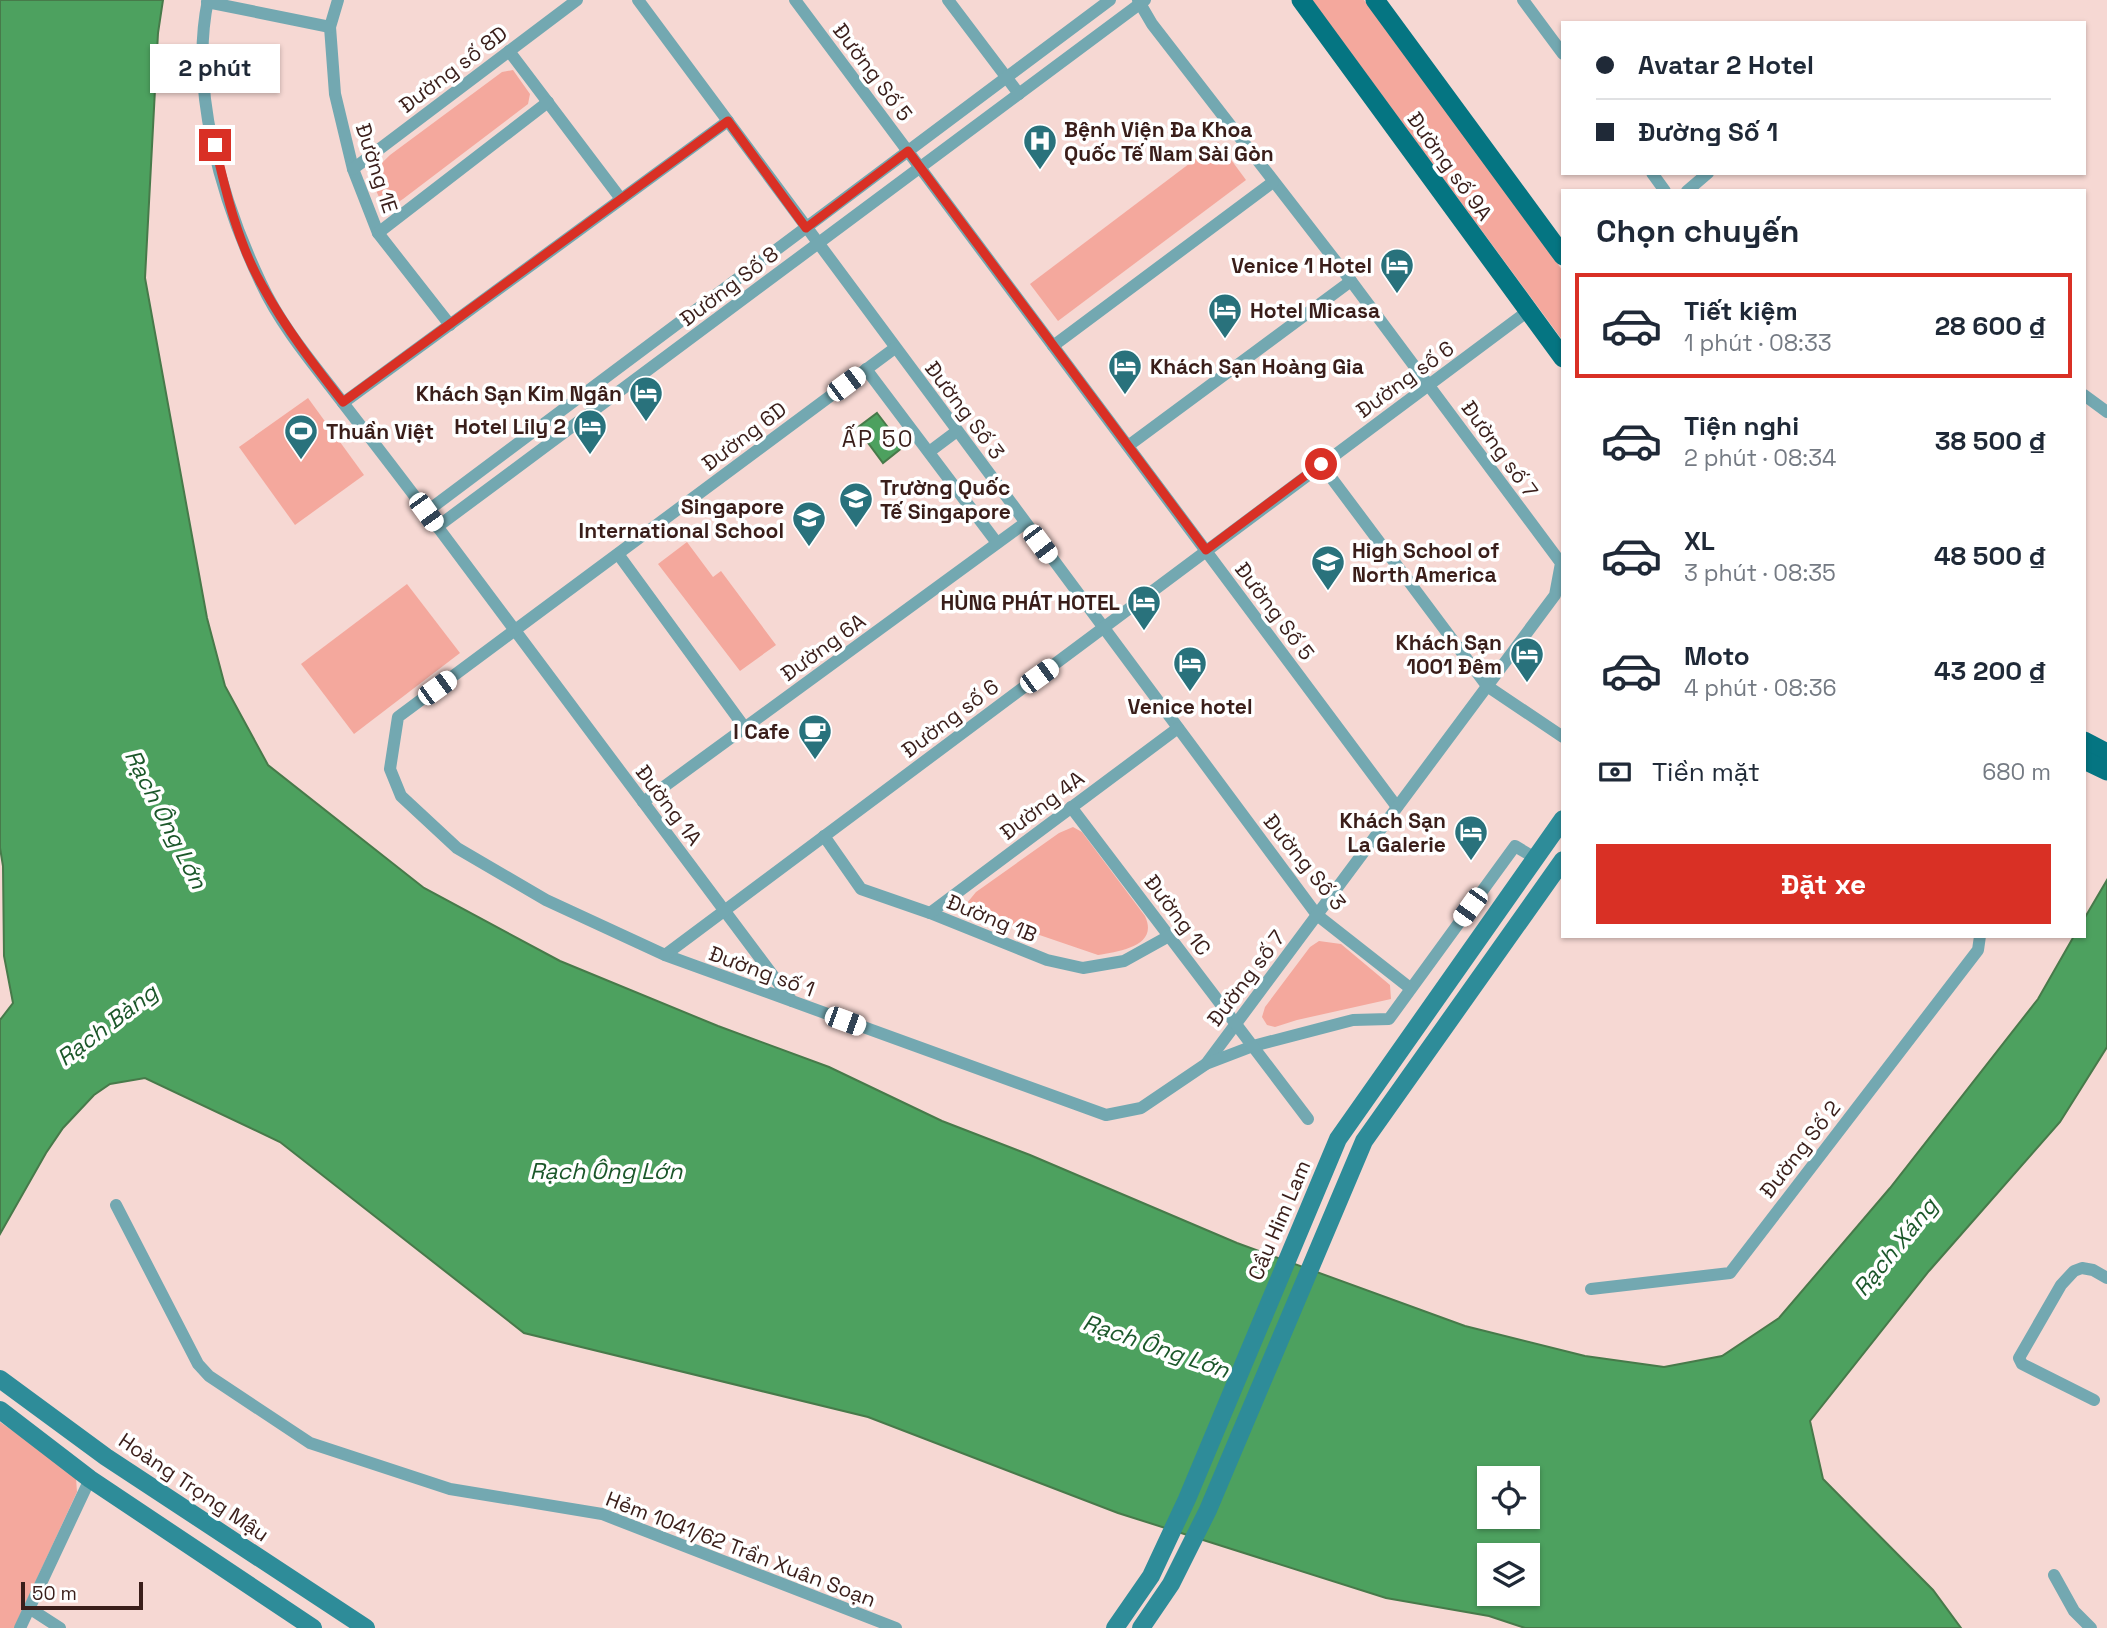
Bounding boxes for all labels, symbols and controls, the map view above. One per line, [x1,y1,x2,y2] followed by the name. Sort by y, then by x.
[827,18,919,126] street label: Đường Số 5
[393,19,513,119] street label: Đường số 8D
[150,44,280,92] callout: 2 phút
[1638,48,1814,82] text: Avatar 2 Hotel
[179,53,251,83] text: 2 phút
[1402,106,1498,226] street label: Đường số 9A
[1638,115,1778,149] text: Đường Số 1
[1064,116,1274,167] place label: Bệnh Viện Đa Khoa Quốc Tế Nam Sài Gòn
[350,120,404,216] street label: Đường 1E
[1021,122,1059,171] hospital icon: Bệnh Viện Đa Khoa Quốc Tế Nam Sài Gòn
[199,129,231,161] route end
[1596,211,1800,251] text: Chọn chuyến
[674,240,784,332] street label: Đường Số 8
[1378,246,1416,295] hotel icon: Venice 1 Hotel
[1231,252,1372,279] place label: Venice 1 Hotel
[1206,291,1244,340] hotel icon: Hotel Micasa
[1600,294,1663,357] icon: car
[1684,294,1798,328] text: Tiết kiệm
[1250,297,1380,324] place label: Hotel Micasa
[1935,309,2047,343] text: 28 600 ₫
[1684,328,1832,358] text: 1 phút · 08:33
[1351,334,1459,424] street label: Đường số 6
[1106,347,1144,396] hotel icon: Khách Sạn Hoàng Gia
[1150,353,1364,380] place label: Khách Sạn Hoàng Gia
[919,355,1011,465] street label: Đường Số 3
[823,363,870,405] car
[627,374,665,423] hotel icon: Khách Sạn Kim Ngân
[416,380,622,407] place label: Khách Sạn Kim Ngân
[696,395,792,477] street label: Đường 6D
[1456,395,1544,503] street label: Đường số 7
[571,407,609,456] hotel icon: Hotel Lily 2
[1600,409,1663,472] icon: car
[1684,409,1799,443] text: Tiện nghi
[282,412,320,461] sports icon: Thuần Việt
[454,413,566,440] place label: Hotel Lily 2
[326,418,434,445] place label: Thuần Việt
[842,424,914,454] district label: ẤP 50
[1935,424,2047,458] text: 38 500 ₫
[1684,443,1836,473] text: 2 phút · 08:34
[1305,448,1337,480] route start
[880,474,1011,525] place label: Trường Quốc Tế Singapore
[837,480,875,529] school or university icon: Trường Quốc Tế Singapore
[406,489,447,535] car
[579,493,784,544] place label: Singapore International School
[790,499,828,548] school or university icon: Singapore International School
[1019,521,1062,567] car
[1600,524,1663,587] icon: car
[1684,524,1715,558] text: XL
[1352,537,1499,588] place label: High School of North America
[1934,539,2047,573] text: 48 500 ₫
[1309,543,1347,592] school or university icon: High School of North America
[1229,557,1321,665] street label: Đường Số 5
[1684,558,1836,588] text: 3 phút · 08:35
[1125,583,1163,632] hotel icon: HÙNG PHÁT HOTEL
[941,589,1120,616] place label: HÙNG PHÁT HOTEL
[775,607,871,687] street label: Đường 6A
[1396,629,1502,680] place label: Khách Sạn 1001 Đêm
[1508,635,1546,684] hotel icon: Khách Sạn 1001 Đêm
[1600,639,1663,702] icon: car
[1684,639,1750,673] text: Moto
[1171,644,1209,693] hotel icon: Venice hotel
[1934,654,2047,688] text: 43 200 ₫
[1016,655,1063,697] car
[414,667,461,709] car
[896,673,1004,763] street label: Đường số 6
[1684,673,1837,703] text: 4 phút · 08:36
[1127,693,1253,720] place label: Venice hotel
[796,712,834,761] cafe icon: I Cafe
[733,718,790,745] place label: I Cafe
[118,744,214,895] water label: Rạch Ông Lớn
[1596,753,1634,791] icon: cash
[1652,755,1760,789] text: Tiền mặt
[1982,757,2051,787] text: 680 m
[630,759,708,851] street label: Đường 1A
[994,765,1090,845] street label: Đường 4A
[1340,807,1446,858] place label: Khách Sạn La Galerie
[1258,808,1352,916] street label: Đường Số 3
[1452,813,1490,862] hotel icon: Khách Sạn La Galerie
[1596,844,2051,924] button: Đặt xe
[1139,869,1217,961] street label: Đường 1C
[1450,884,1491,930] car
[943,888,1041,948] street label: Đường 1B
[1201,924,1291,1031] street label: Đường số 7
[705,939,819,1003] street label: Đường số 1
[51,977,164,1073] water label: Rạch Bàng
[822,1004,869,1038] car
[1754,1095,1846,1203] street label: Đường Số 2
[530,1156,683,1186] water label: Rạch Ông Lớn
[1242,1156,1316,1284] street label: Cầu Him Lam
[1846,1191,1945,1302] water label: Rạch Xáng
[1079,1307,1234,1385] water label: Rạch Ông Lớn
[114,1427,274,1547] street label: Hoàng Trọng Mậu
[1477,1466,1540,1606] map controls
[1477,1466,1540,1529] button: locate
[602,1485,880,1613] street label: Hẻm 1041/62 Trần Xuân Soạn
[1477,1543,1540,1606] button: layers
[21,1579,144,1611] scale bar
[32,1581,77,1606] text: 50 m

